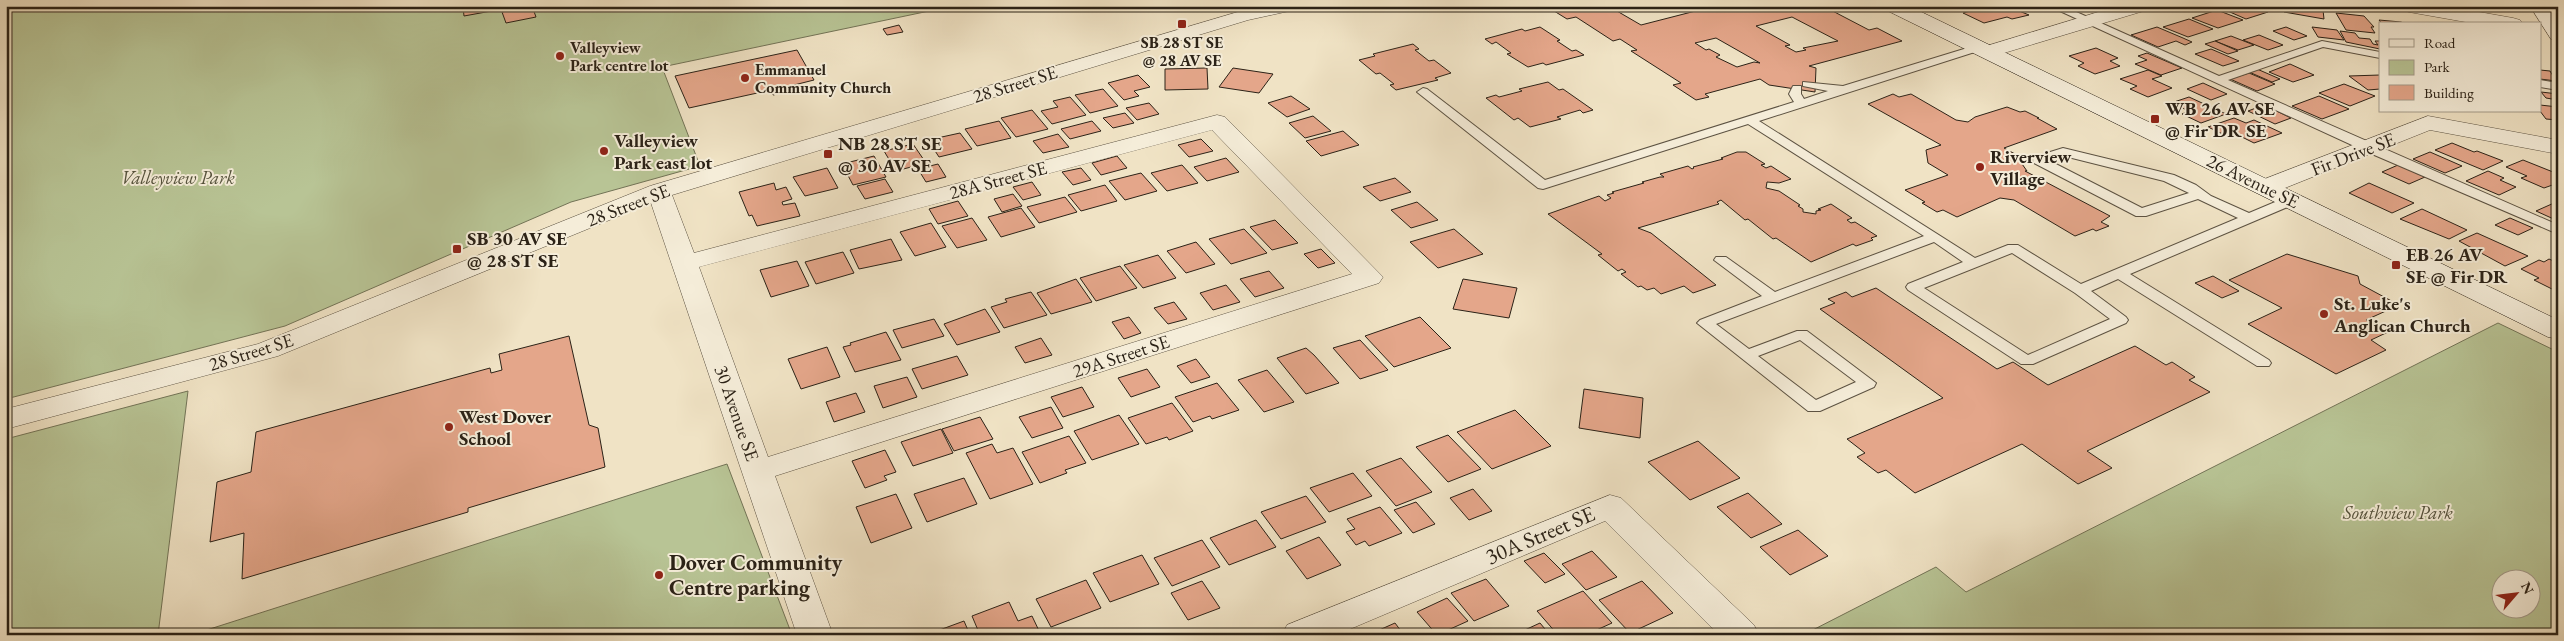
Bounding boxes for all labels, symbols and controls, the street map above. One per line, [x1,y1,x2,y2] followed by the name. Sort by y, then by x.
[1176,18,1188,30] marker: SB 28 ST SE @ 28 AV SE
[2379,22,2542,112] legend
[1141,32,1223,71] place label: SB 28 ST SE @ 28 AV SE
[2424,33,2456,52] text: Road
[570,37,669,76] place label: Valleyview Park centre lot
[554,50,566,62] marker: Valleyview Park centre lot
[2424,57,2451,76] text: Park
[755,59,891,98] place label: Emmanuel Community Church
[970,59,1061,109] street label: 28 Street SE
[739,72,751,84] marker: Emmanuel Community Church
[2424,83,2474,102] text: Building
[2165,96,2275,143] place label: WB 26 AV SE @ Fir DR SE
[2149,113,2161,125] marker: WB 26 AV SE @ Fir DR SE
[2307,126,2399,182] street label: Fir Drive SE
[614,128,712,175] place label: Valleyview Park east lot
[838,131,942,178] place label: NB 28 ST SE @ 30 AV SE
[1990,144,2072,191] place label: Riverview Village
[598,145,610,157] marker: Valleyview Park east lot
[822,148,834,160] marker: NB 28 ST SE @ 30 AV SE
[2203,148,2304,214] street label: 26 Avenue SE
[946,155,1050,205] street label: 28A Street SE
[1974,161,1986,173] marker: Riverview Village
[121,165,235,190] park label: Valleyview Park
[583,178,673,232] street label: 28 Street SE
[467,226,567,273] place label: SB 30 AV SE @ 28 ST SE
[2406,242,2508,289] place label: EB 26 AV SE @ Fir DR
[451,243,463,255] marker: SB 30 AV SE @ 28 ST SE
[2390,259,2402,271] marker: EB 26 AV SE @ Fir DR
[2333,291,2471,338] place label: St. Luke's Anglican Church
[2318,308,2330,320] marker: St. Luke's Anglican Church
[206,327,297,377] street label: 28 Street SE
[1069,329,1173,383] street label: 29A Street SE
[709,362,765,465] street label: 30 Avenue SE
[459,404,551,451] place label: West Dover School
[443,421,455,433] marker: West Dover School
[1481,499,1599,571] street label: 30A Street SE
[2342,500,2453,525] park label: Southview Park
[669,548,843,602] place label: Dover Community Centre parking
[2492,568,2542,618] north arrow
[653,569,665,581] marker: Dover Community Centre parking
[2517,579,2538,598] text: N

